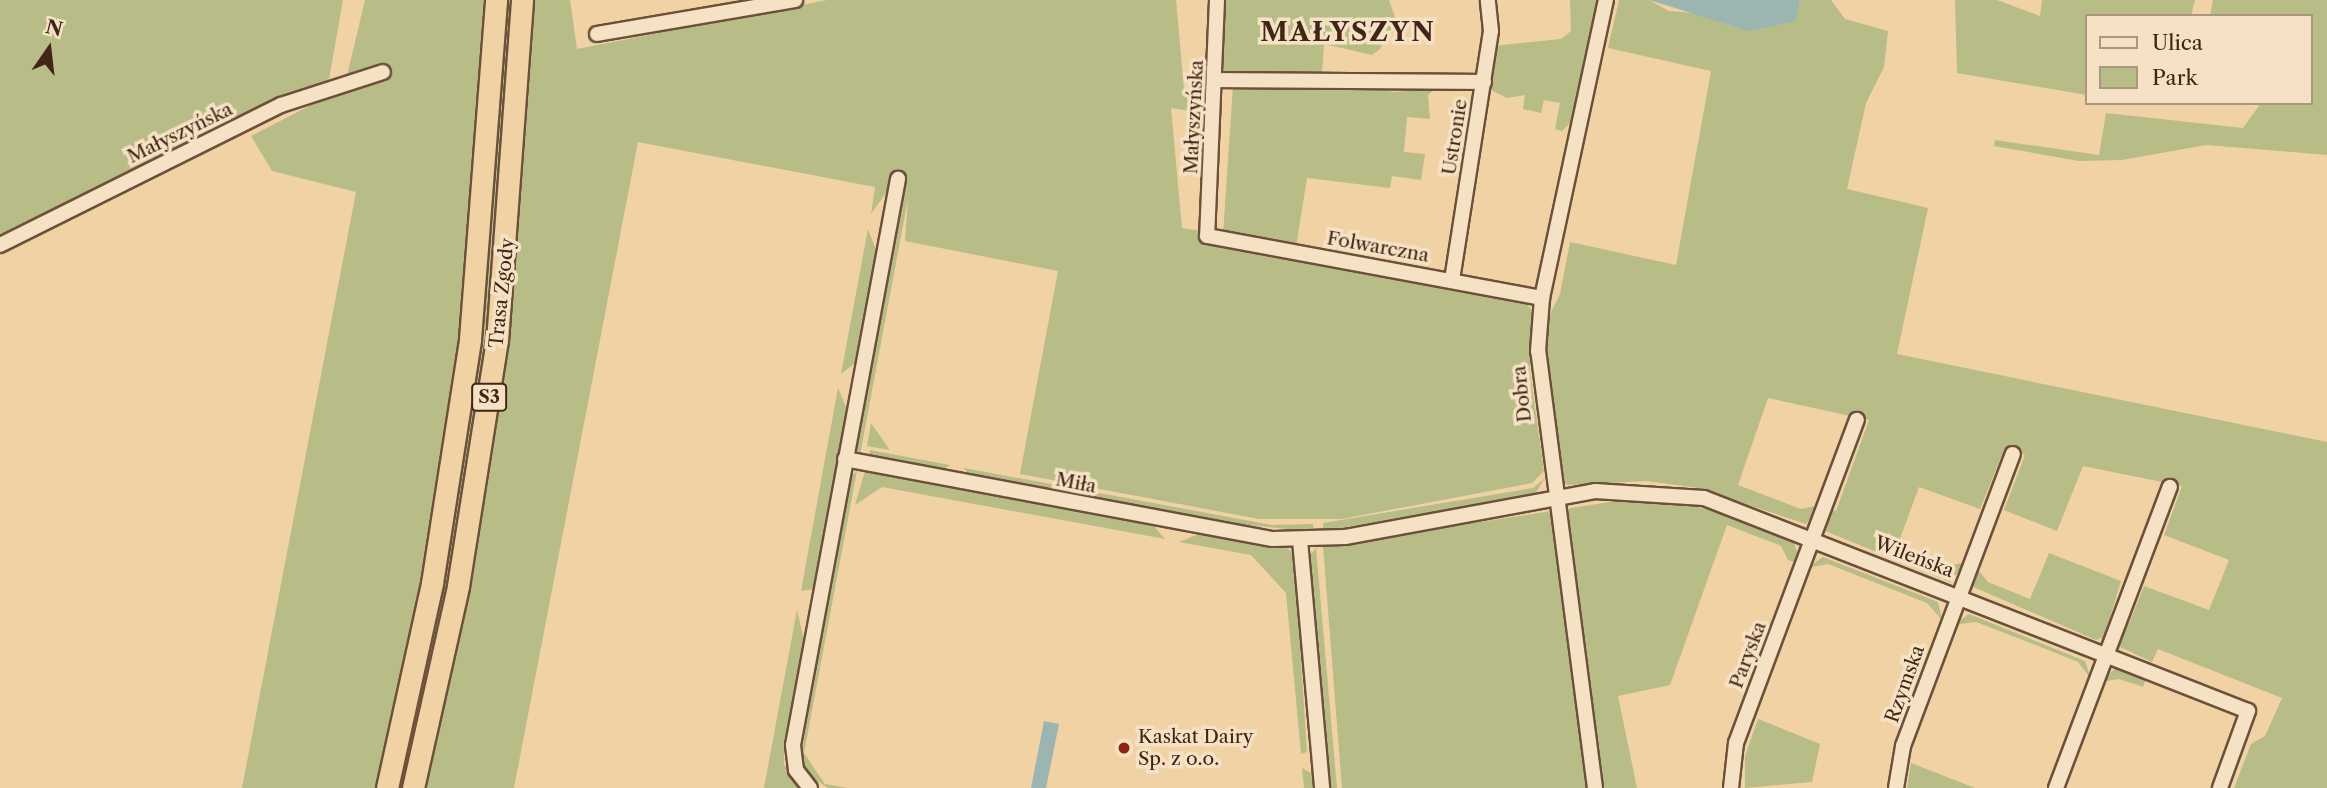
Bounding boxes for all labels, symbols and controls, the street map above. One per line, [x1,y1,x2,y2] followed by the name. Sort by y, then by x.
[14,14,84,84] north arrow
[2086,14,2313,105] legend
[43,15,65,41] text: N
[1261,17,1435,49] district label: MAŁYSZYN
[2152,30,2203,55] text: Ulica
[1180,59,1208,175] street label: Małyszyńska
[2152,65,2198,90] text: Park
[1438,97,1472,177] street label: Ustronie
[124,98,236,168] street label: Małyszyńska
[1325,227,1431,267] street label: Folwarczna
[485,237,519,349] street label: Trasa Zgody
[1508,365,1536,423] street label: Dobra
[470,382,508,412] road number: S3
[1054,468,1098,498] street label: Miła
[1871,531,1957,583] street label: Wileńska
[1725,619,1771,691] street label: Paryska
[1880,642,1930,726] street label: Rzymska
[1138,726,1253,770] place label: Kaskat Dairy Sp. z o.o.
[1116,740,1132,756] marker: Kaskat Dairy Sp. z o.o.

